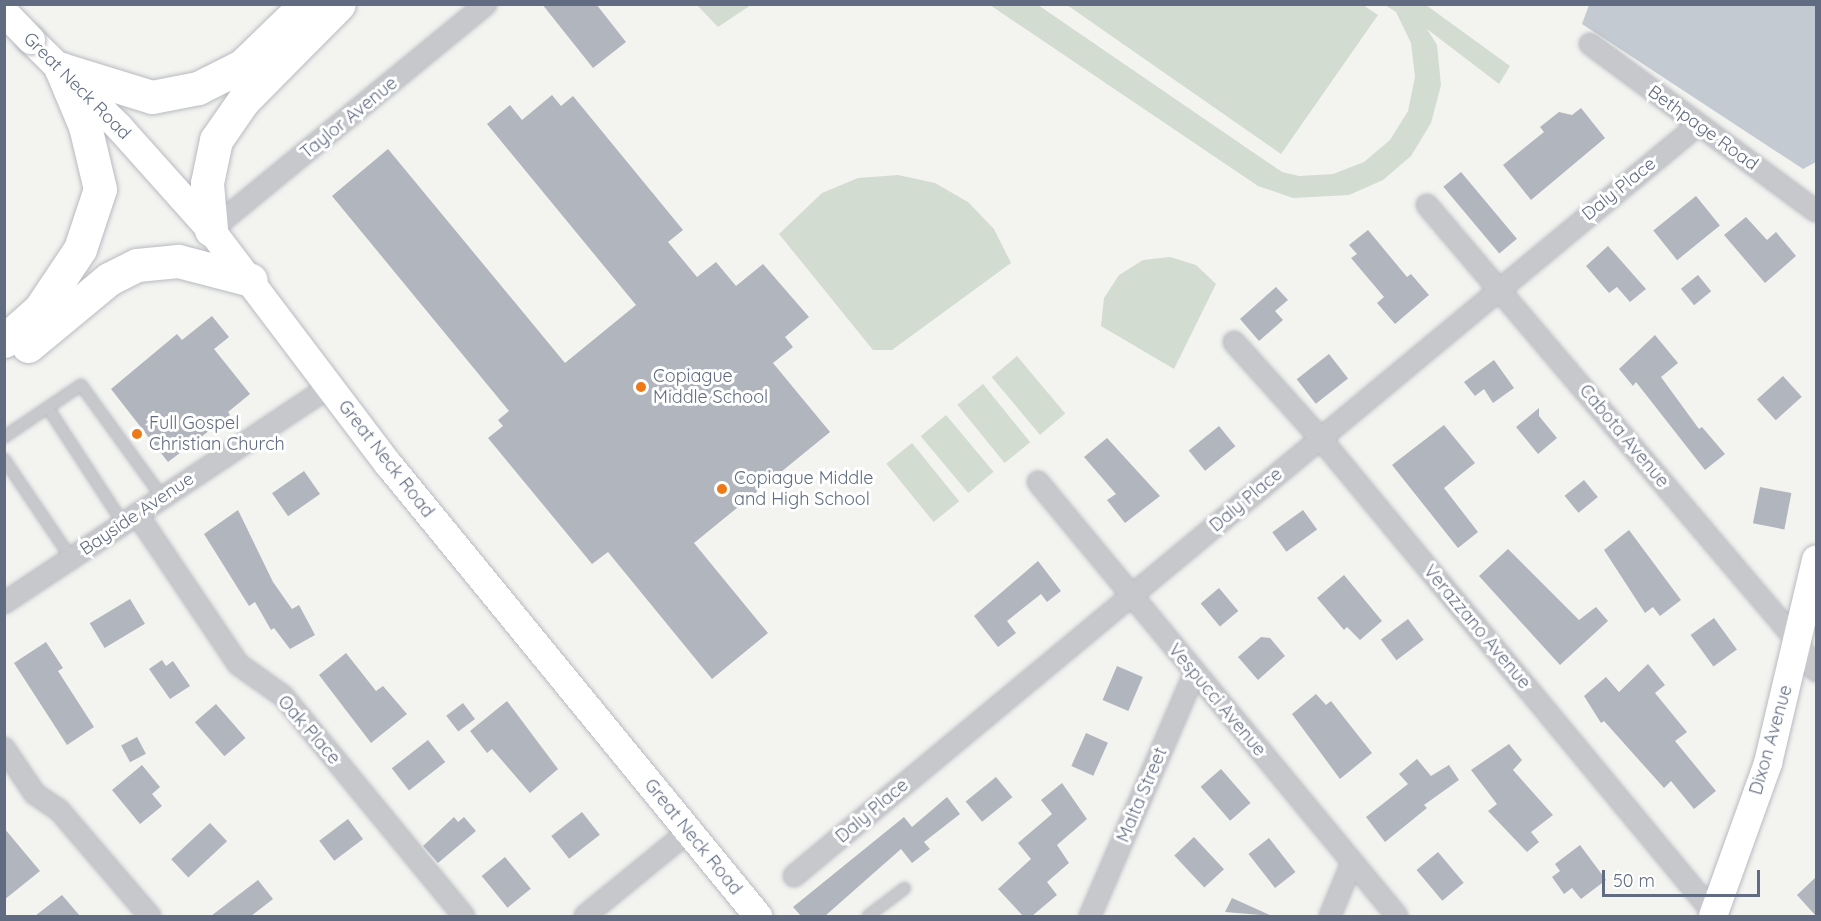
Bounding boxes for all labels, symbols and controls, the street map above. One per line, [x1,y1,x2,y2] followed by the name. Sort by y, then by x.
[19,28,135,144] street label: Great Neck Road
[296,72,402,164] street label: Taylor Avenue
[1644,81,1762,175] street label: Bethpage Road
[1578,153,1660,225] street label: Daly Place
[653,366,768,409] place label: Copiague Middle School
[634,380,648,394] marker: Copiague Middle School
[1575,380,1673,492] street label: Cabota Avenue
[333,396,439,522] street label: Great Neck Road
[149,413,285,456] place label: Full Gospel Christian Church
[130,427,144,441] marker: Full Gospel Christian Church
[1205,463,1287,537] street label: Daly Place
[76,468,198,560] street label: Bayside Avenue
[734,468,873,510] place label: Copiague Middle and High School
[715,482,729,496] marker: Copiague Middle and High School
[1419,561,1535,693] street label: Verazzano Avenue
[1164,639,1270,761] street label: Vespucci Avenue
[1745,683,1797,797] street label: Dixon Avenue
[273,691,345,769] street label: Oak Place
[1112,744,1172,846] street label: Malta Street
[831,774,913,848] street label: Daly Place
[640,775,746,899] street label: Great Neck Road
[1605,858,1762,896] scale bar
[1613,869,1655,892] text: 50 m

